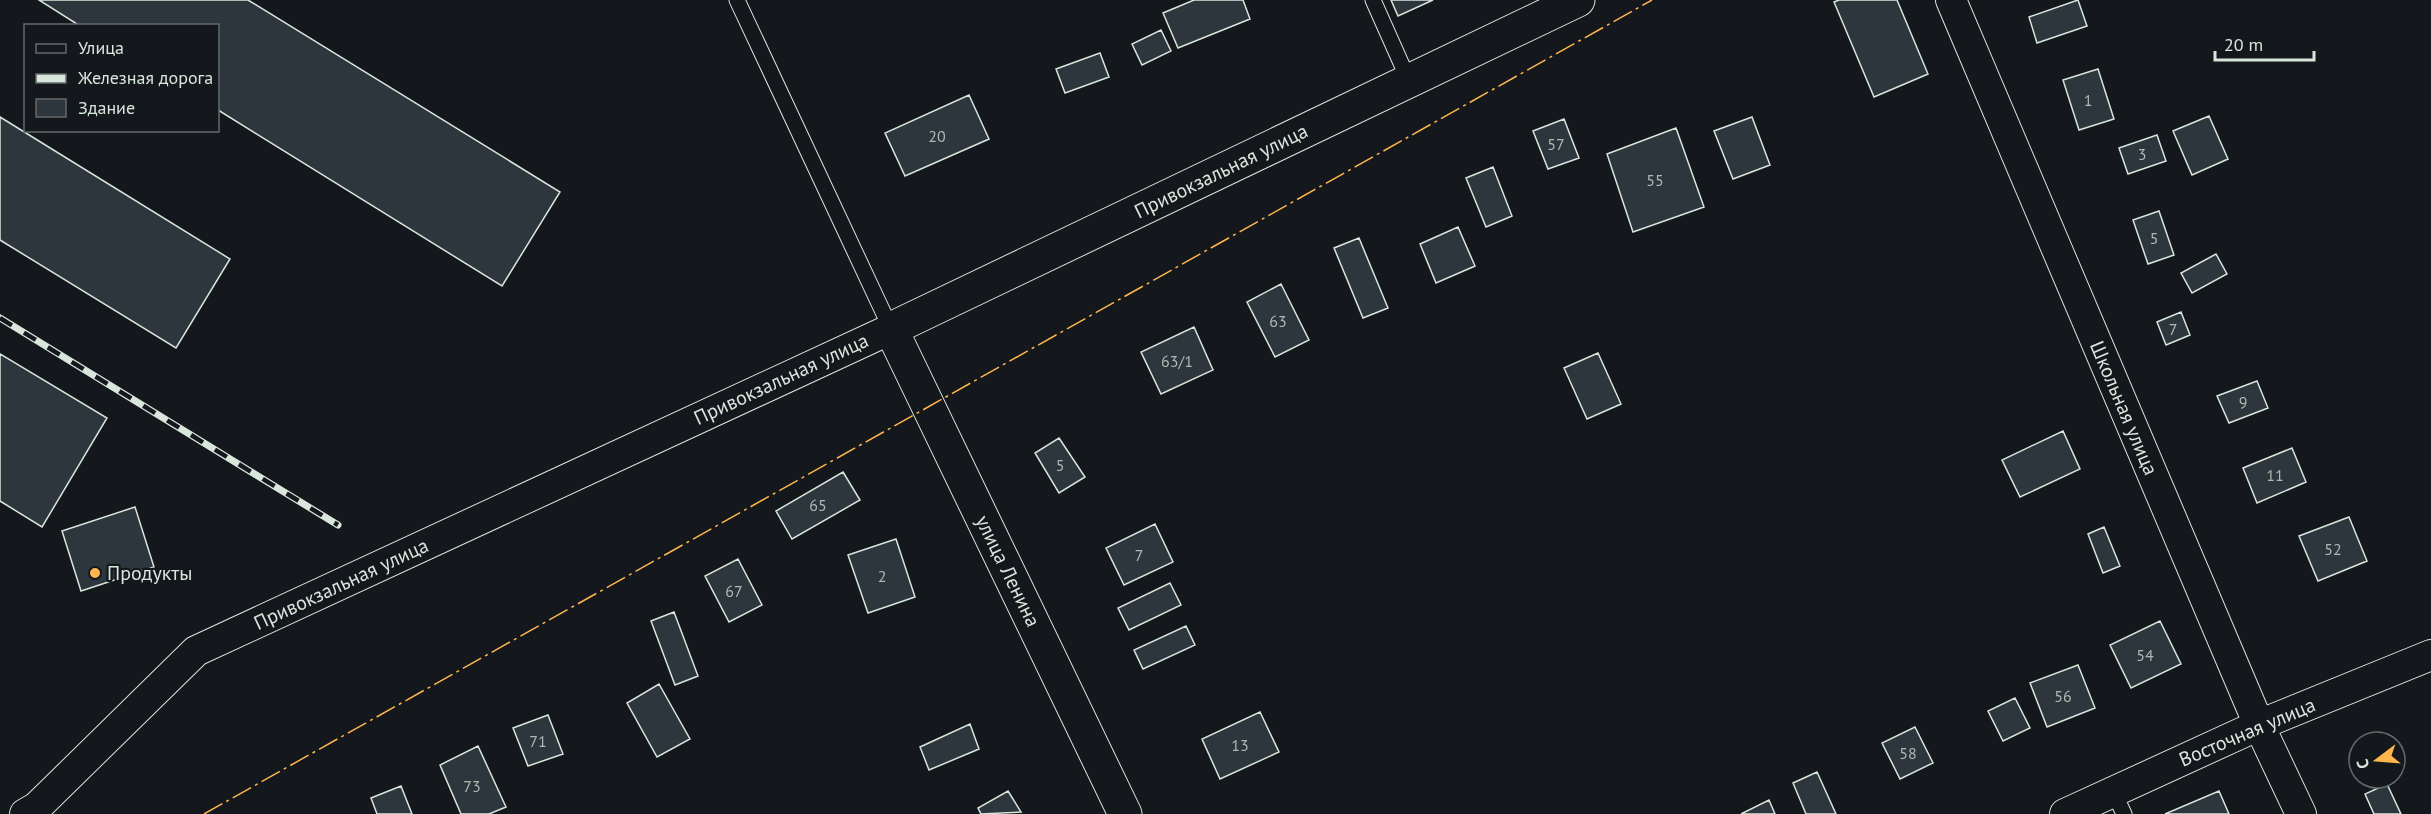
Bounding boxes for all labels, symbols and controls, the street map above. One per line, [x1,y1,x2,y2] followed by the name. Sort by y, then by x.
[24,24,219,132] legend
[2215,24,2314,62] scale bar
[2224,33,2263,56] text: 20 m
[78,36,124,59] text: Улица
[77,66,213,89] text: Железная дорога
[2084,90,2092,110] house number: 1
[78,96,135,119] text: Здание
[1130,118,1312,224] street label: Привокзальная улица
[928,126,946,146] house number: 20
[1547,134,1565,154] house number: 57
[2138,144,2146,164] house number: 3
[1646,170,1664,190] house number: 55
[2150,228,2158,248] house number: 5
[1269,311,1287,331] house number: 63
[2169,319,2177,339] house number: 7
[690,327,872,431] street label: Привокзальная улица
[2084,337,2164,479] street label: Школьная улица
[1161,351,1193,371] house number: 63/1
[2239,392,2247,412] house number: 9
[1056,455,1064,475] house number: 5
[2266,465,2284,485] house number: 11
[809,495,827,515] house number: 65
[970,511,1046,631] street label: улица Ленина
[250,532,432,636] street label: Привокзальная улица
[2324,539,2342,559] house number: 52
[1135,545,1143,565] house number: 7
[107,560,192,586] place label: Продукты
[88,566,102,580] marker: Продукты
[878,566,886,586] house number: 2
[725,581,743,601] house number: 67
[2136,645,2154,665] house number: 54
[2054,686,2072,706] house number: 56
[2175,692,2319,772] street label: Восточная улица
[2347,730,2407,790] north arrow
[529,731,547,751] house number: 71
[1231,735,1249,755] house number: 13
[1899,743,1917,763] house number: 58
[2352,757,2373,771] text: С
[463,776,481,796] house number: 73

